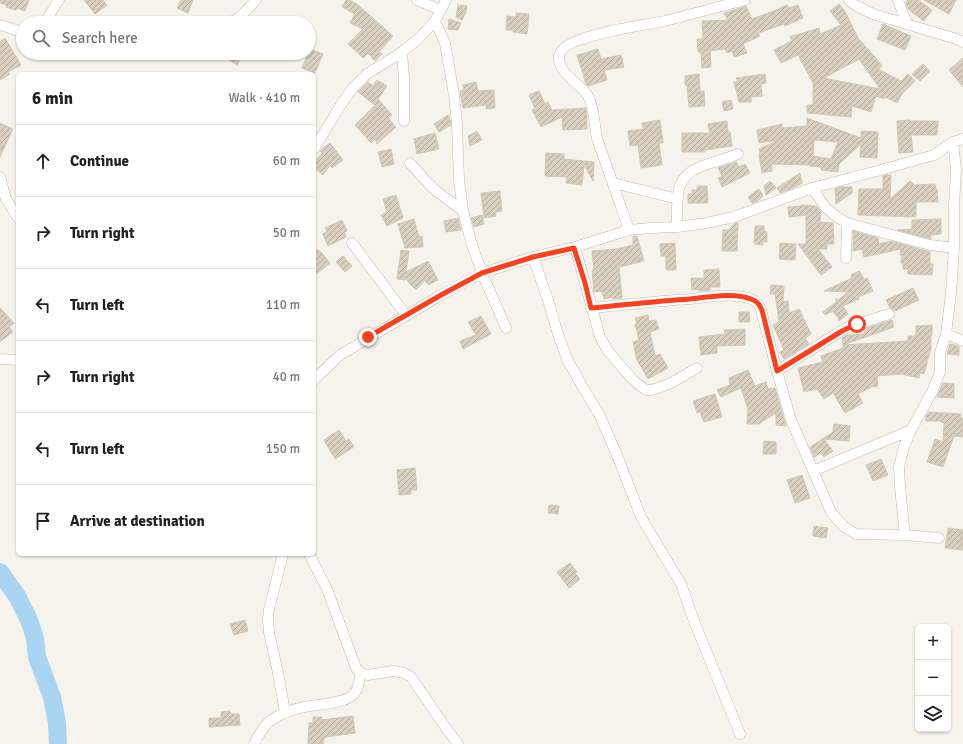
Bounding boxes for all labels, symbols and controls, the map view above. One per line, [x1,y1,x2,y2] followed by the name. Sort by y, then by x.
[16,16,316,60] search box
[30,27,52,49] icon: search
[62,29,138,47] text: Search here
[32,88,73,109] text: 6 min
[229,90,300,106] text: Walk · 410 m
[32,150,54,172] icon: ahead
[70,152,129,170] text: Continue
[273,153,300,169] text: 60 m
[32,222,54,244] icon: right
[70,224,135,242] text: Turn right
[273,225,300,241] text: 50 m
[32,294,54,316] icon: left
[70,296,124,314] text: Turn left
[266,297,300,313] text: 110 m
[848,315,866,333] route start
[359,328,377,346] route end
[32,366,54,388] icon: right
[70,368,135,386] text: Turn right
[273,369,300,385] text: 40 m
[32,438,54,460] icon: left
[70,440,124,458] text: Turn left
[266,441,300,457] text: 150 m
[32,510,54,532] icon: arrive
[70,512,205,530] text: Arrive at destination
[915,624,951,732] map controls
[915,624,951,660] button: +
[915,660,951,696] button: −
[915,696,951,732] button: layers

